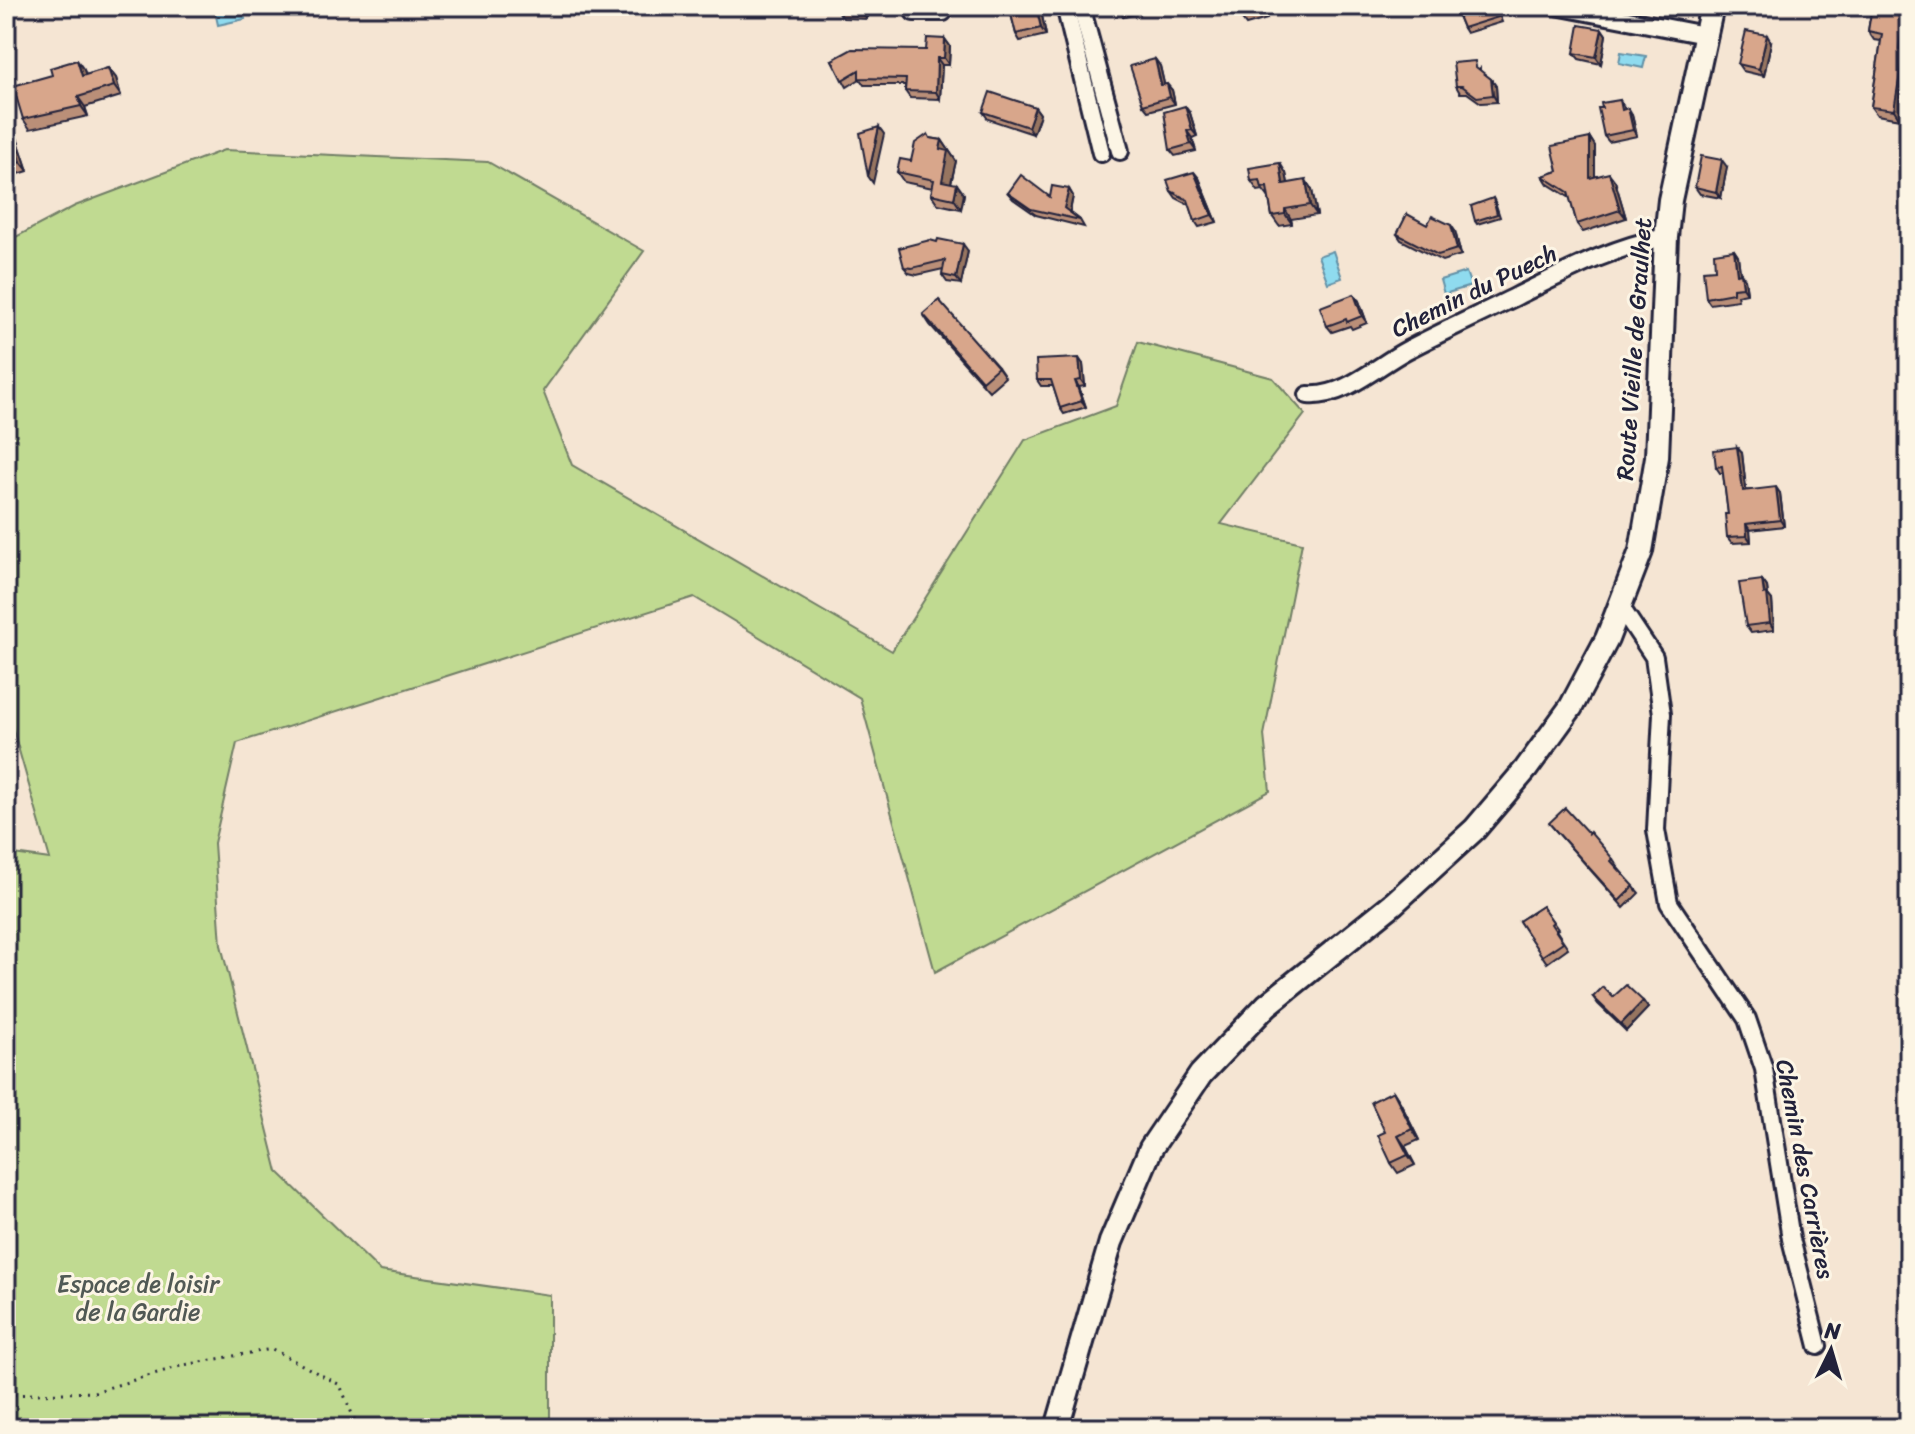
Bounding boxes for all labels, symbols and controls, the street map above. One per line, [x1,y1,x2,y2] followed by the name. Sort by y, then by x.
[1604,216,1664,482] street label: Route Vieille de Graulhet
[1384,233,1564,349] street label: Chemin du Puech
[1763,1056,1847,1282] street label: Chemin des Carrières
[57,1263,221,1333] park label: Espace de loisir de la Gardie
[1791,1310,1871,1390] north arrow
[1822,1310,1843,1351] text: N

